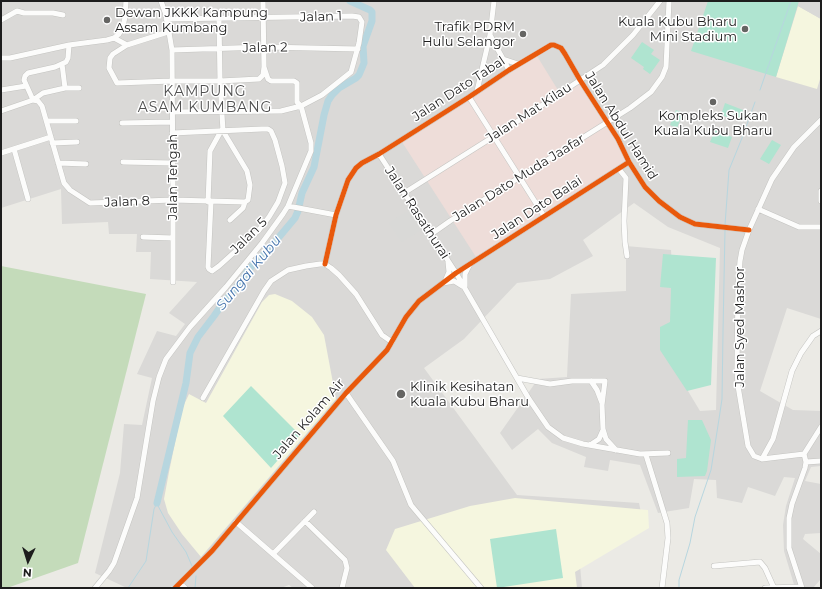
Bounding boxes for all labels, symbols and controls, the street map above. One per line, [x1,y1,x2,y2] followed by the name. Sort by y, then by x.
[115,5,268,36] place label: Dewan JKKK Kampung Assam Kumbang
[300,8,342,26] street label: Jalan 1
[618,14,737,45] place label: Kuala Kubu Bharu Mini Stadium
[102,15,112,25] marker: Dewan JKKK Kampung Assam Kumbang
[422,19,515,50] place label: Trafik PDRM Hulu Selangor
[740,24,750,34] marker: Kuala Kubu Bharu Mini Stadium
[518,29,528,39] marker: Trafik PDRM Hulu Selangor
[242,40,288,56] street label: Jalan 2
[410,53,508,125] street label: Jalan Dato Tabal
[581,69,661,183] street label: Jalan Abdul Hamid
[483,80,575,146] street label: Jalan Mat Kilau
[138,84,272,116] district label: KAMPUNG ASAM KUMBANG
[708,97,718,107] marker: Kompleks Sukan Kuala Kubu Bharu
[654,108,772,139] place label: Kompleks Sukan Kuala Kubu Bharu
[450,131,588,225] street label: Jalan Dato Muda Jaafar
[165,134,181,220] street label: Jalan Tengah
[381,164,453,262] street label: Jalan Rasathurai
[489,173,585,243] street label: Jalan Dato Balai
[104,193,150,211] street label: Jalan 8
[228,215,270,257] street label: Jalan 5
[213,232,285,314] water label: Sungai Kubu
[732,266,748,388] street label: Jalan Syed Mashor
[270,376,348,462] street label: Jalan Kolam Air
[410,379,529,410] place label: Klinik Kesihatan Kuala Kubu Bharu
[395,388,407,400] marker: Klinik Kesihatan Kuala Kubu Bharu
[8,541,48,581] north arrow
[22,566,32,580] text: N

